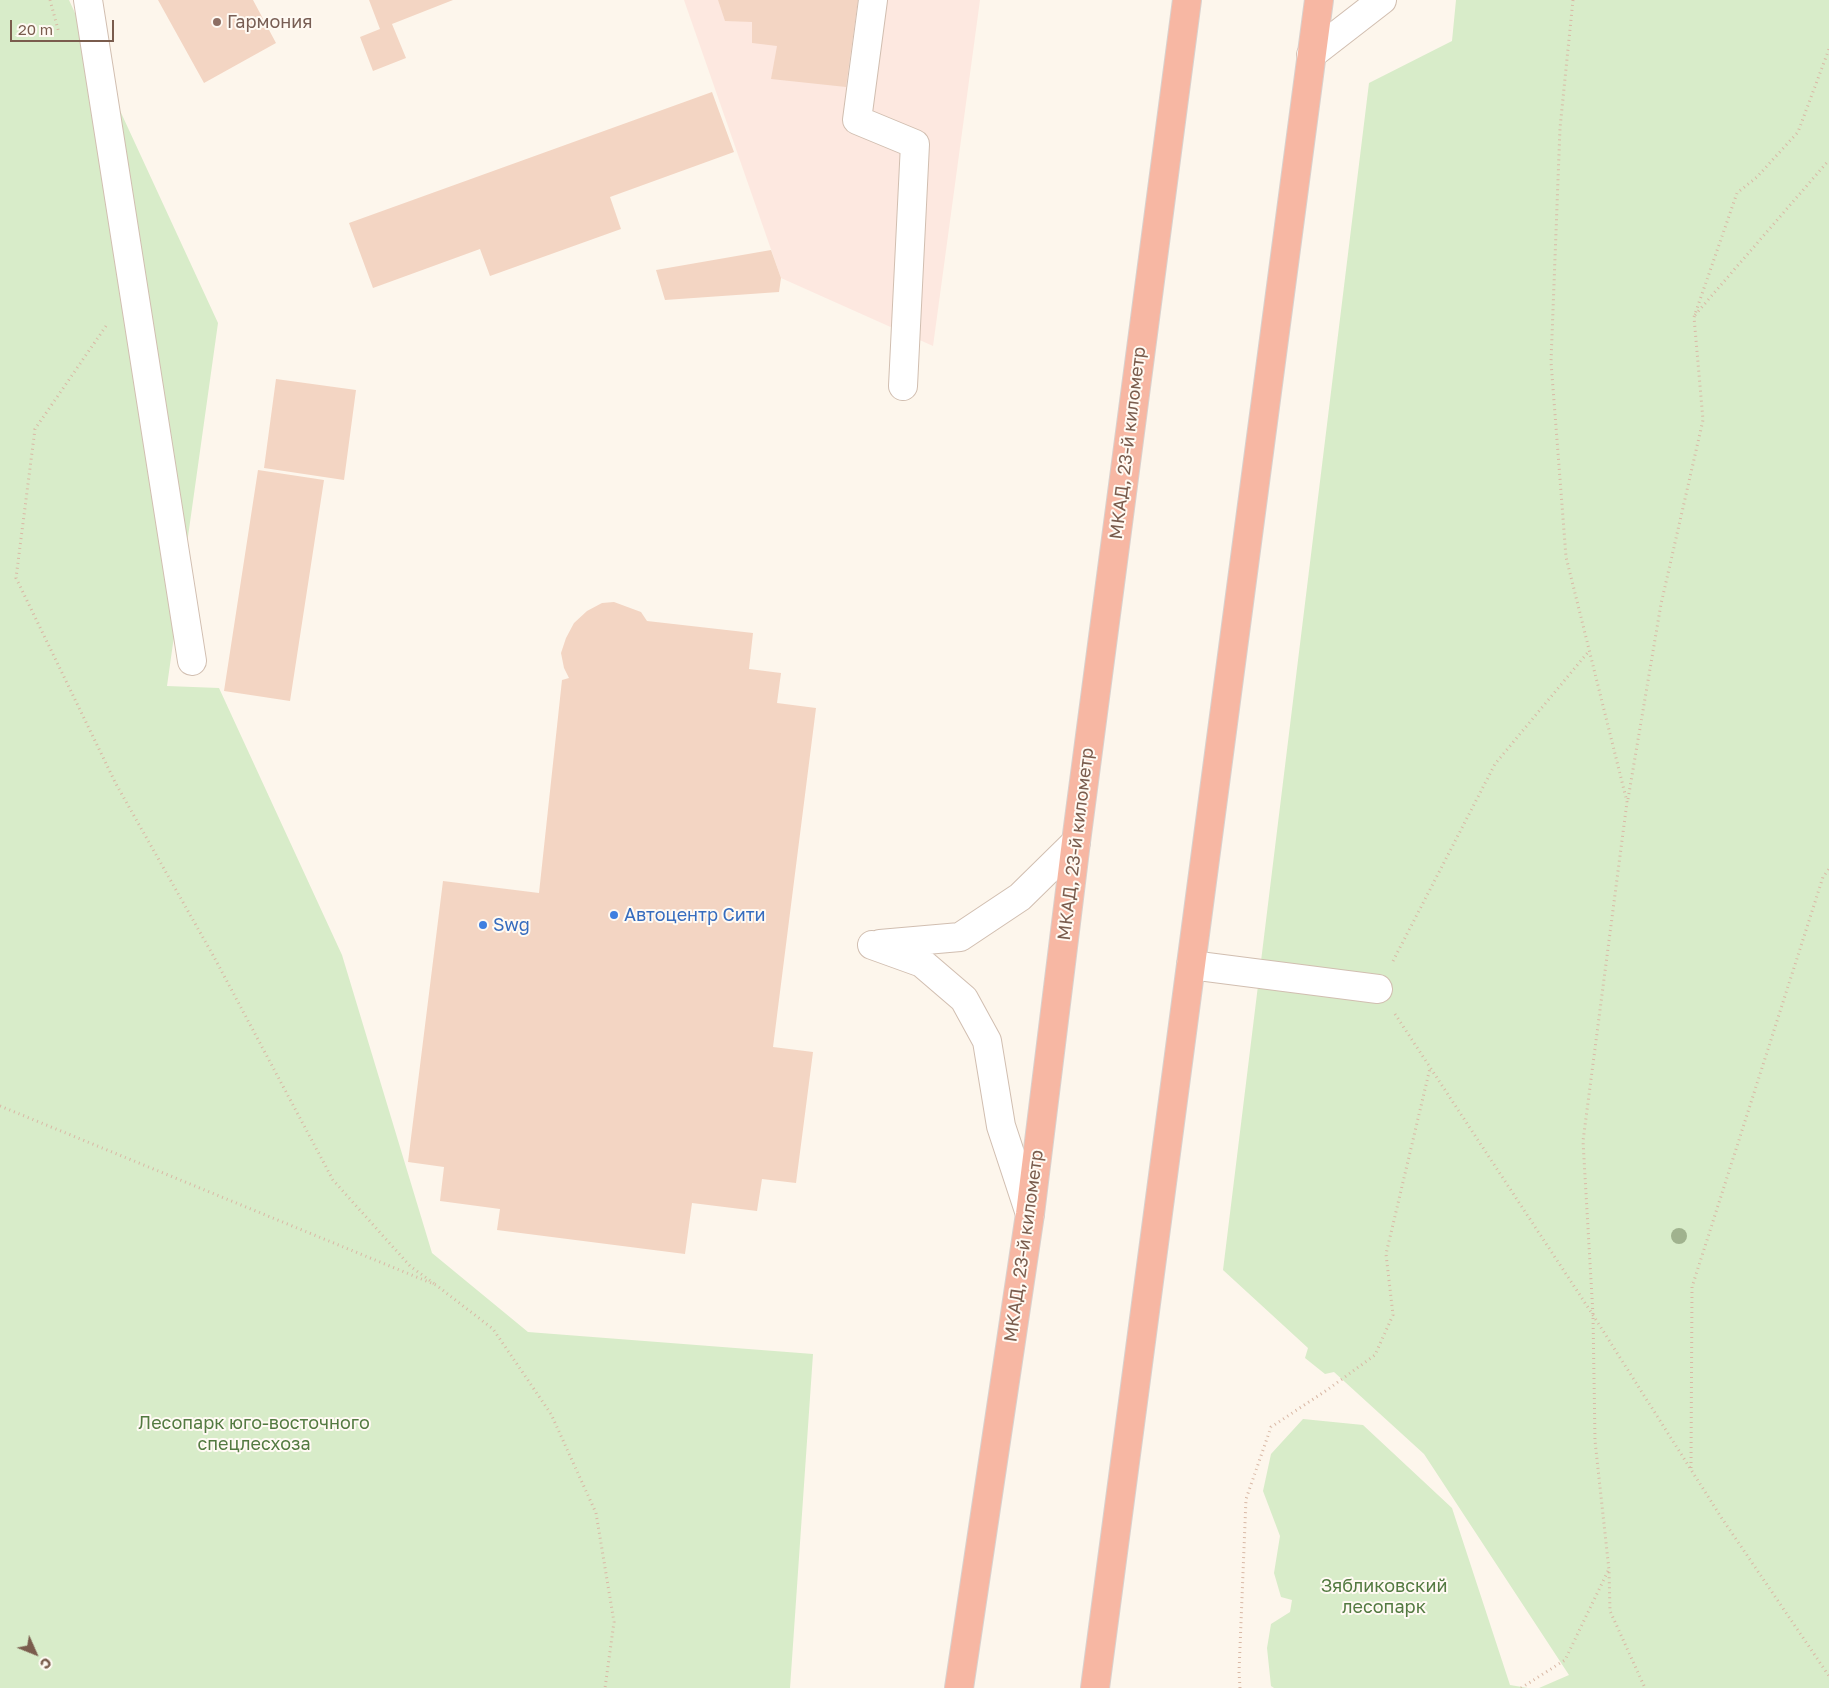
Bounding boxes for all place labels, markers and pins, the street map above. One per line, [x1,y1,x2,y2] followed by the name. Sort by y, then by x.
[227,11,312,33] place label: Гармония
[211,16,223,28] marker: Гармония
[624,904,765,926] place label: Автоцентр Сити
[608,909,620,921] marker: Автоцентр Сити
[493,914,530,936] place label: Swg
[477,919,489,931] marker: Swg

